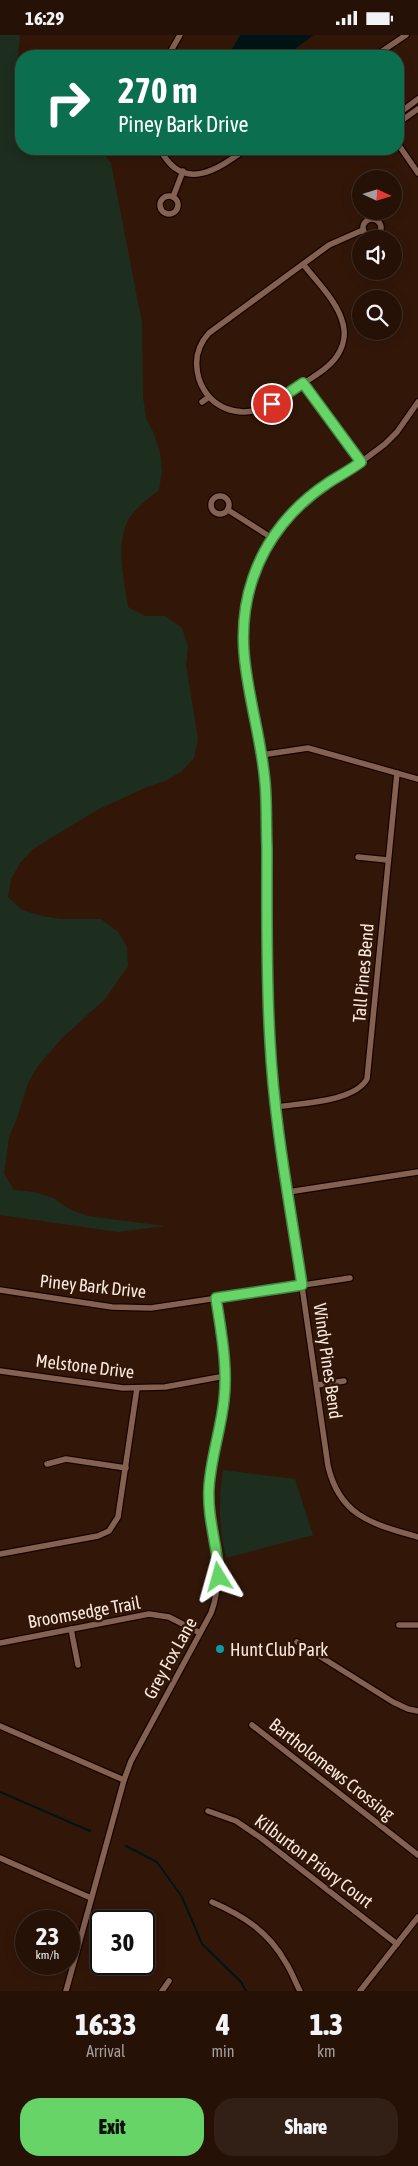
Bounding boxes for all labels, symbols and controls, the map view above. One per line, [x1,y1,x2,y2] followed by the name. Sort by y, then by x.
[25,7,64,29] text: 16:29
[35,70,100,135] icon: right
[118,70,197,110] text: 270 m
[118,111,248,137] text: Piney Bark Drive
[352,170,402,220] north arrow
[352,170,402,340] map controls
[352,230,402,280] button: sound
[352,290,402,340] button: search
[251,383,293,425] pin
[258,390,286,418] icon: arrive
[348,923,378,1023] street label: Tall Pines Bend
[39,1270,147,1302] street label: Piney Bark Drive
[309,1302,347,1420] street label: Windy Pines Bend
[35,1350,135,1382] street label: Melstone Drive
[192,1550,244,1602] position arrow
[26,1592,142,1632] street label: Broomsedge Trail
[139,1614,201,1702] street label: Grey Fox Lane
[230,1639,328,1660] place label: Hunt Club Park
[214,1643,226,1655] marker: Hunt Club Park
[265,1714,399,1825] street label: Bartholomews Crossing
[251,1810,377,1912] street label: Kilburton Priory Court
[90,1910,155,1975] speed limit sign: 30
[36,1922,59,1950] text: 23
[36,1948,59,1962] text: km/h
[75,2007,137,2041] text: 16:33
[216,2007,230,2041] text: 4
[309,2007,343,2041] text: 1.3
[86,2042,125,2060] text: Arrival
[212,2042,235,2060] text: min
[317,2042,336,2060] text: km
[20,2098,204,2156] button: Exit
[214,2098,398,2156] button: Share

